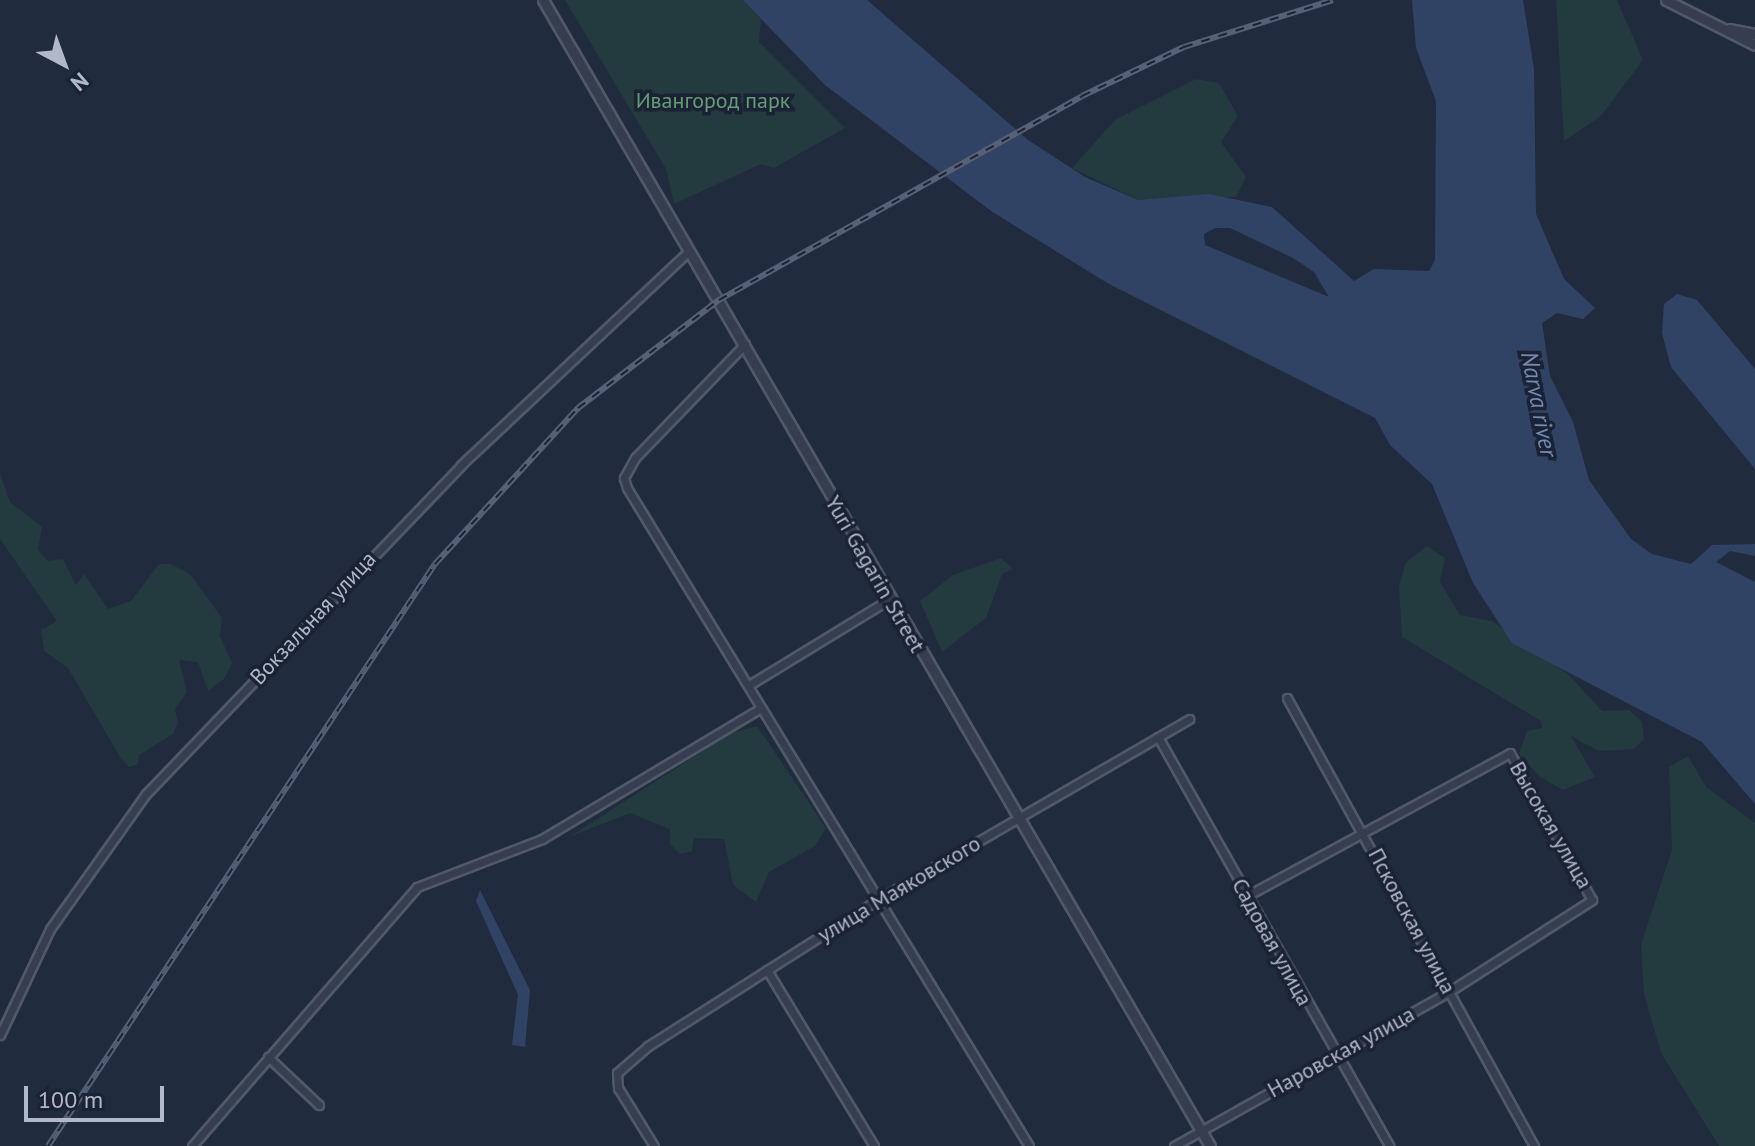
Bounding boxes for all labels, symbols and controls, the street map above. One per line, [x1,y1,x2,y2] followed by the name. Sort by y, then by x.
[24,24,104,104] north arrow
[65,67,94,97] text: N
[636,88,790,114] park label: Ивангород парк
[1515,349,1563,459] water label: Narva river
[819,491,931,657] street label: Yuri Gagarin Street
[245,546,381,690] street label: Вокзальная улица
[1504,757,1598,893] street label: Высокая улица
[813,830,985,948] street label: улица Маяковского
[1363,844,1461,998] street label: Псковская улица
[1226,874,1318,1010] street label: Садовая улица
[1263,1001,1419,1103] street label: Наровская улица
[28,1070,168,1120] scale bar
[38,1084,103,1115] text: 100 m

